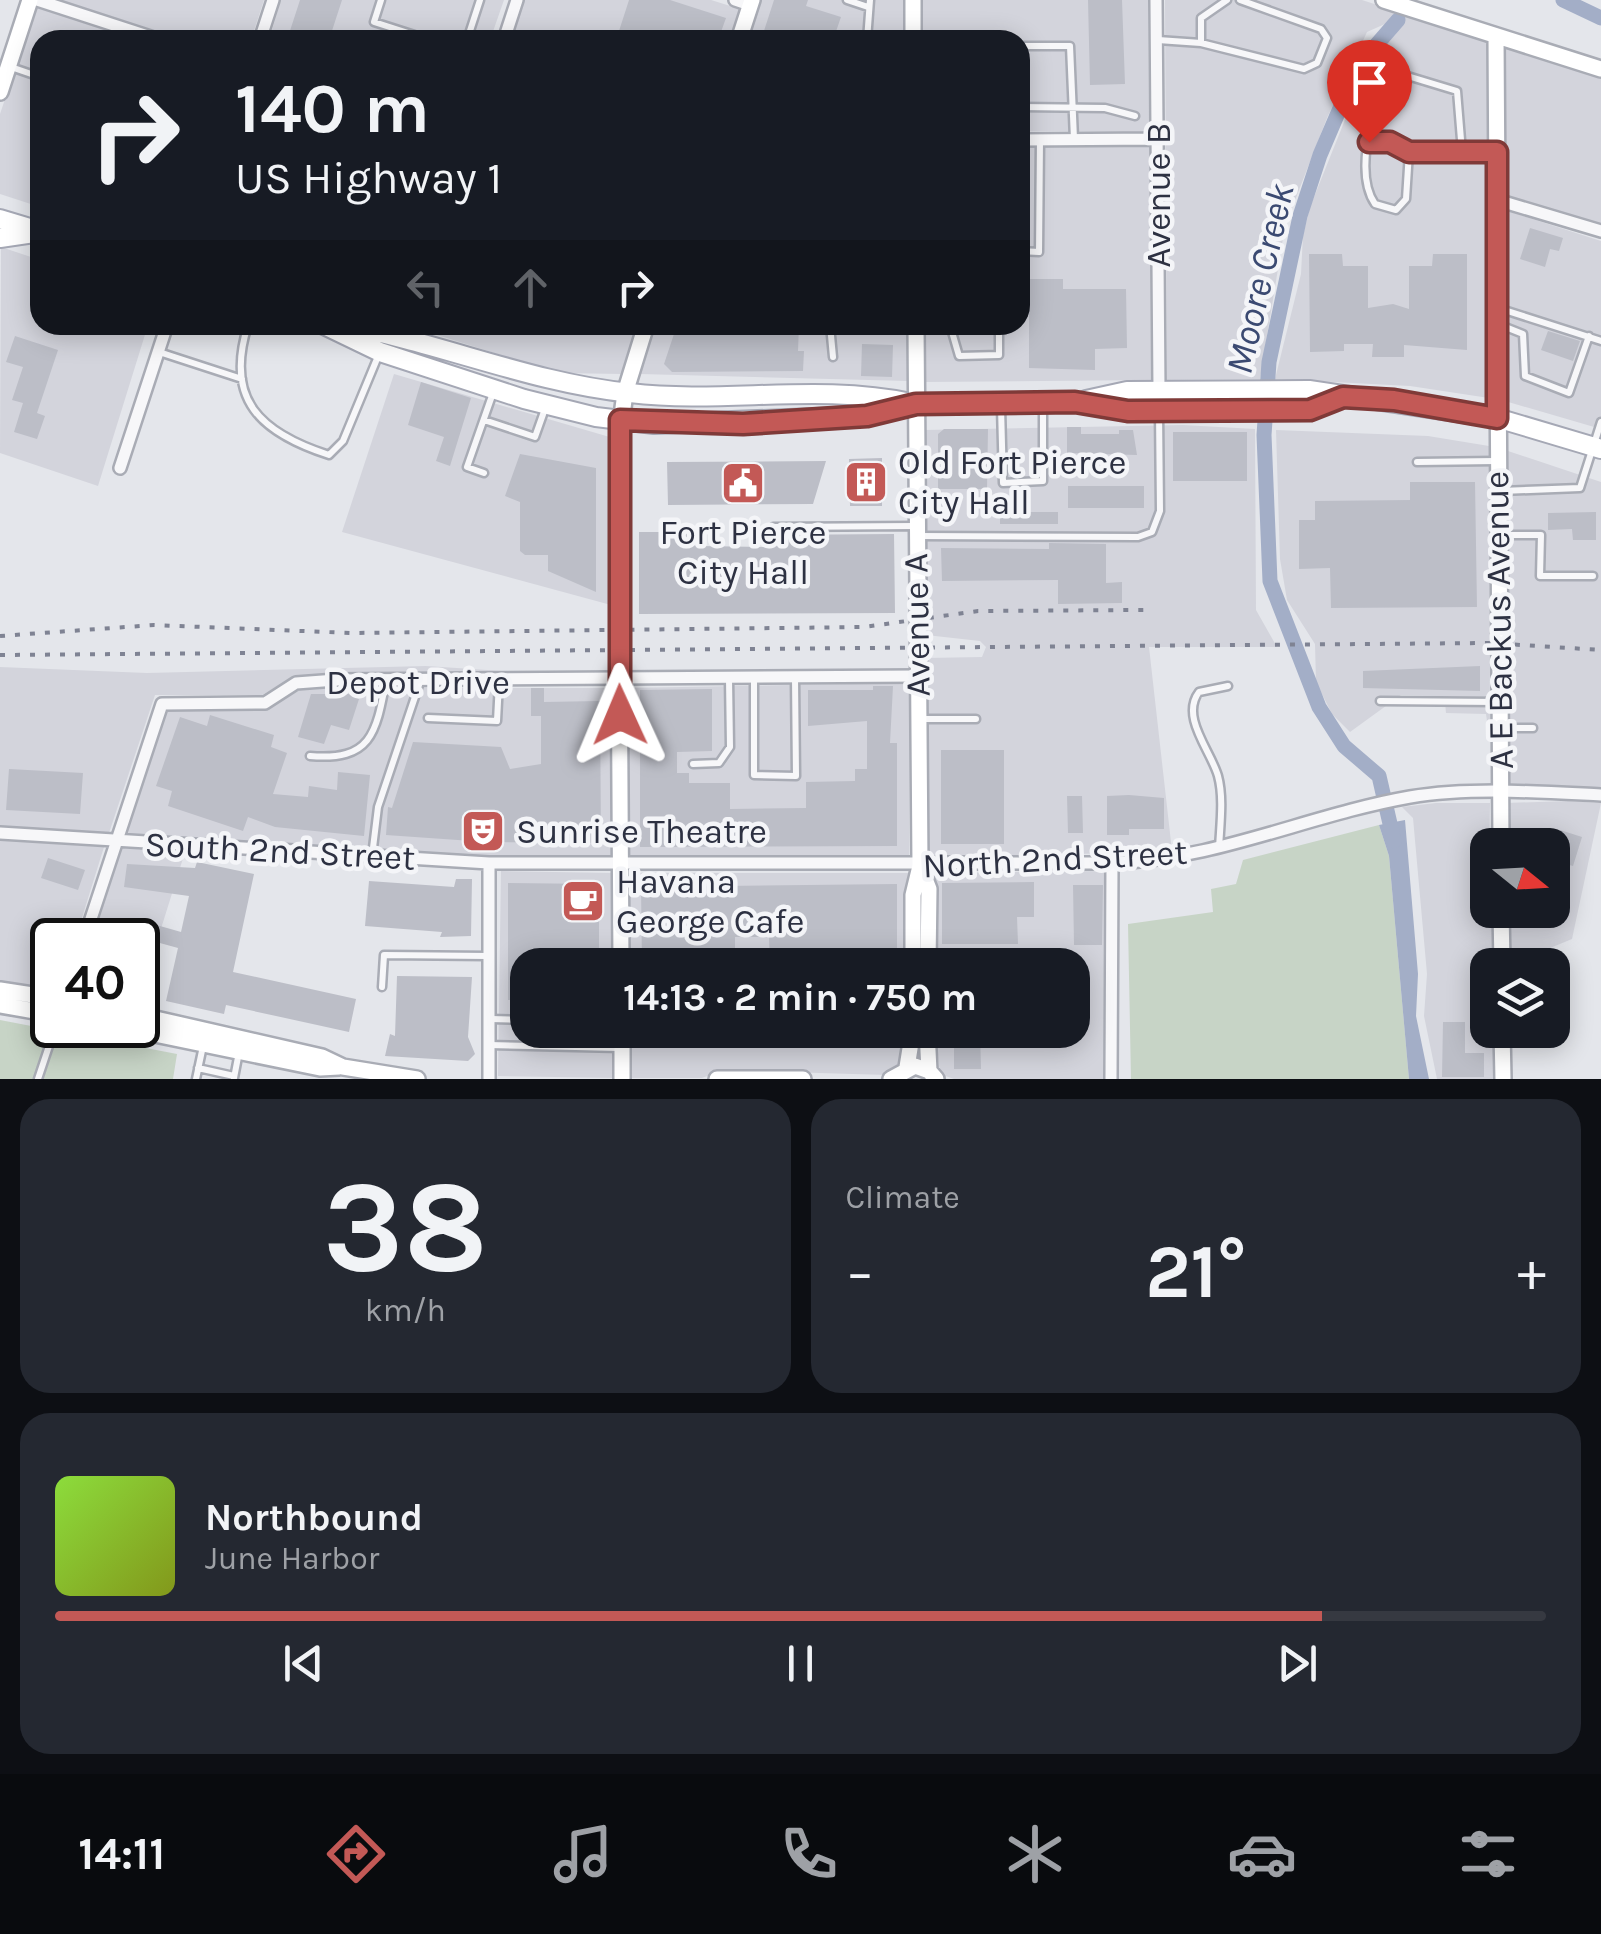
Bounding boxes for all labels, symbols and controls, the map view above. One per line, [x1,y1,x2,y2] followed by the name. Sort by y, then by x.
[1327,40,1412,143] pin
[1342,55,1397,110] icon: arrive
[235,68,430,150] text: 140 m
[70,70,200,200] icon: right
[1138,122,1179,268] street label: Avenue B
[235,152,502,204] text: US Highway 1
[1216,179,1304,378] water label: Moore Creek
[398,260,453,315] icon: left
[503,260,558,315] icon: ahead
[608,260,663,315] icon: right
[898,442,1127,523] place label: Old Fort Pierce City Hall
[843,459,889,505] building icon: Old Fort Pierce City Hall
[720,460,766,506] public building icon: Fort Pierce City Hall
[1476,471,1522,769] street label: A E Backus Avenue
[659,512,827,593] place label: Fort Pierce City Hall
[895,553,939,697] street label: Avenue A
[326,662,510,703] street label: Depot Drive
[568,663,672,767] position arrow
[460,808,506,854] theatre icon: Sunrise Theatre
[516,811,767,852] place label: Sunrise Theatre
[144,823,416,879] street label: South 2nd Street
[1470,828,1570,928] north arrow
[1470,828,1570,1048] map controls
[922,832,1188,886] street label: North 2nd Street
[616,861,804,942] place label: Havana George Cafe
[560,878,606,924] cafe icon: Havana George Cafe
[30,918,160,1048] speed limit sign: 40
[1470,948,1570,1048] button: layers
[623,975,977,1020] text: 14:13 · 2 min · 750 m
[323,1151,488,1303] text: 38
[846,1179,960,1216] text: Climate
[1145,1228,1246,1316] text: 21°
[846,1240,874,1304] text: −
[1517,1240,1546,1304] text: +
[365,1292,446,1329] text: km/h
[205,1495,423,1540] text: Northbound
[205,1540,379,1577] text: June Harbor
[276,1636,331,1691] icon: previous
[773,1636,828,1691] icon: pause
[1270,1636,1325,1691] icon: next
[321,1819,391,1889] icon: directions
[548,1819,618,1889] icon: music
[774,1819,844,1889] icon: phone
[1000,1819,1070,1889] icon: climate
[1227,1819,1297,1889] icon: car
[1453,1819,1523,1889] icon: filters
[78,1828,165,1880] text: 14:11

